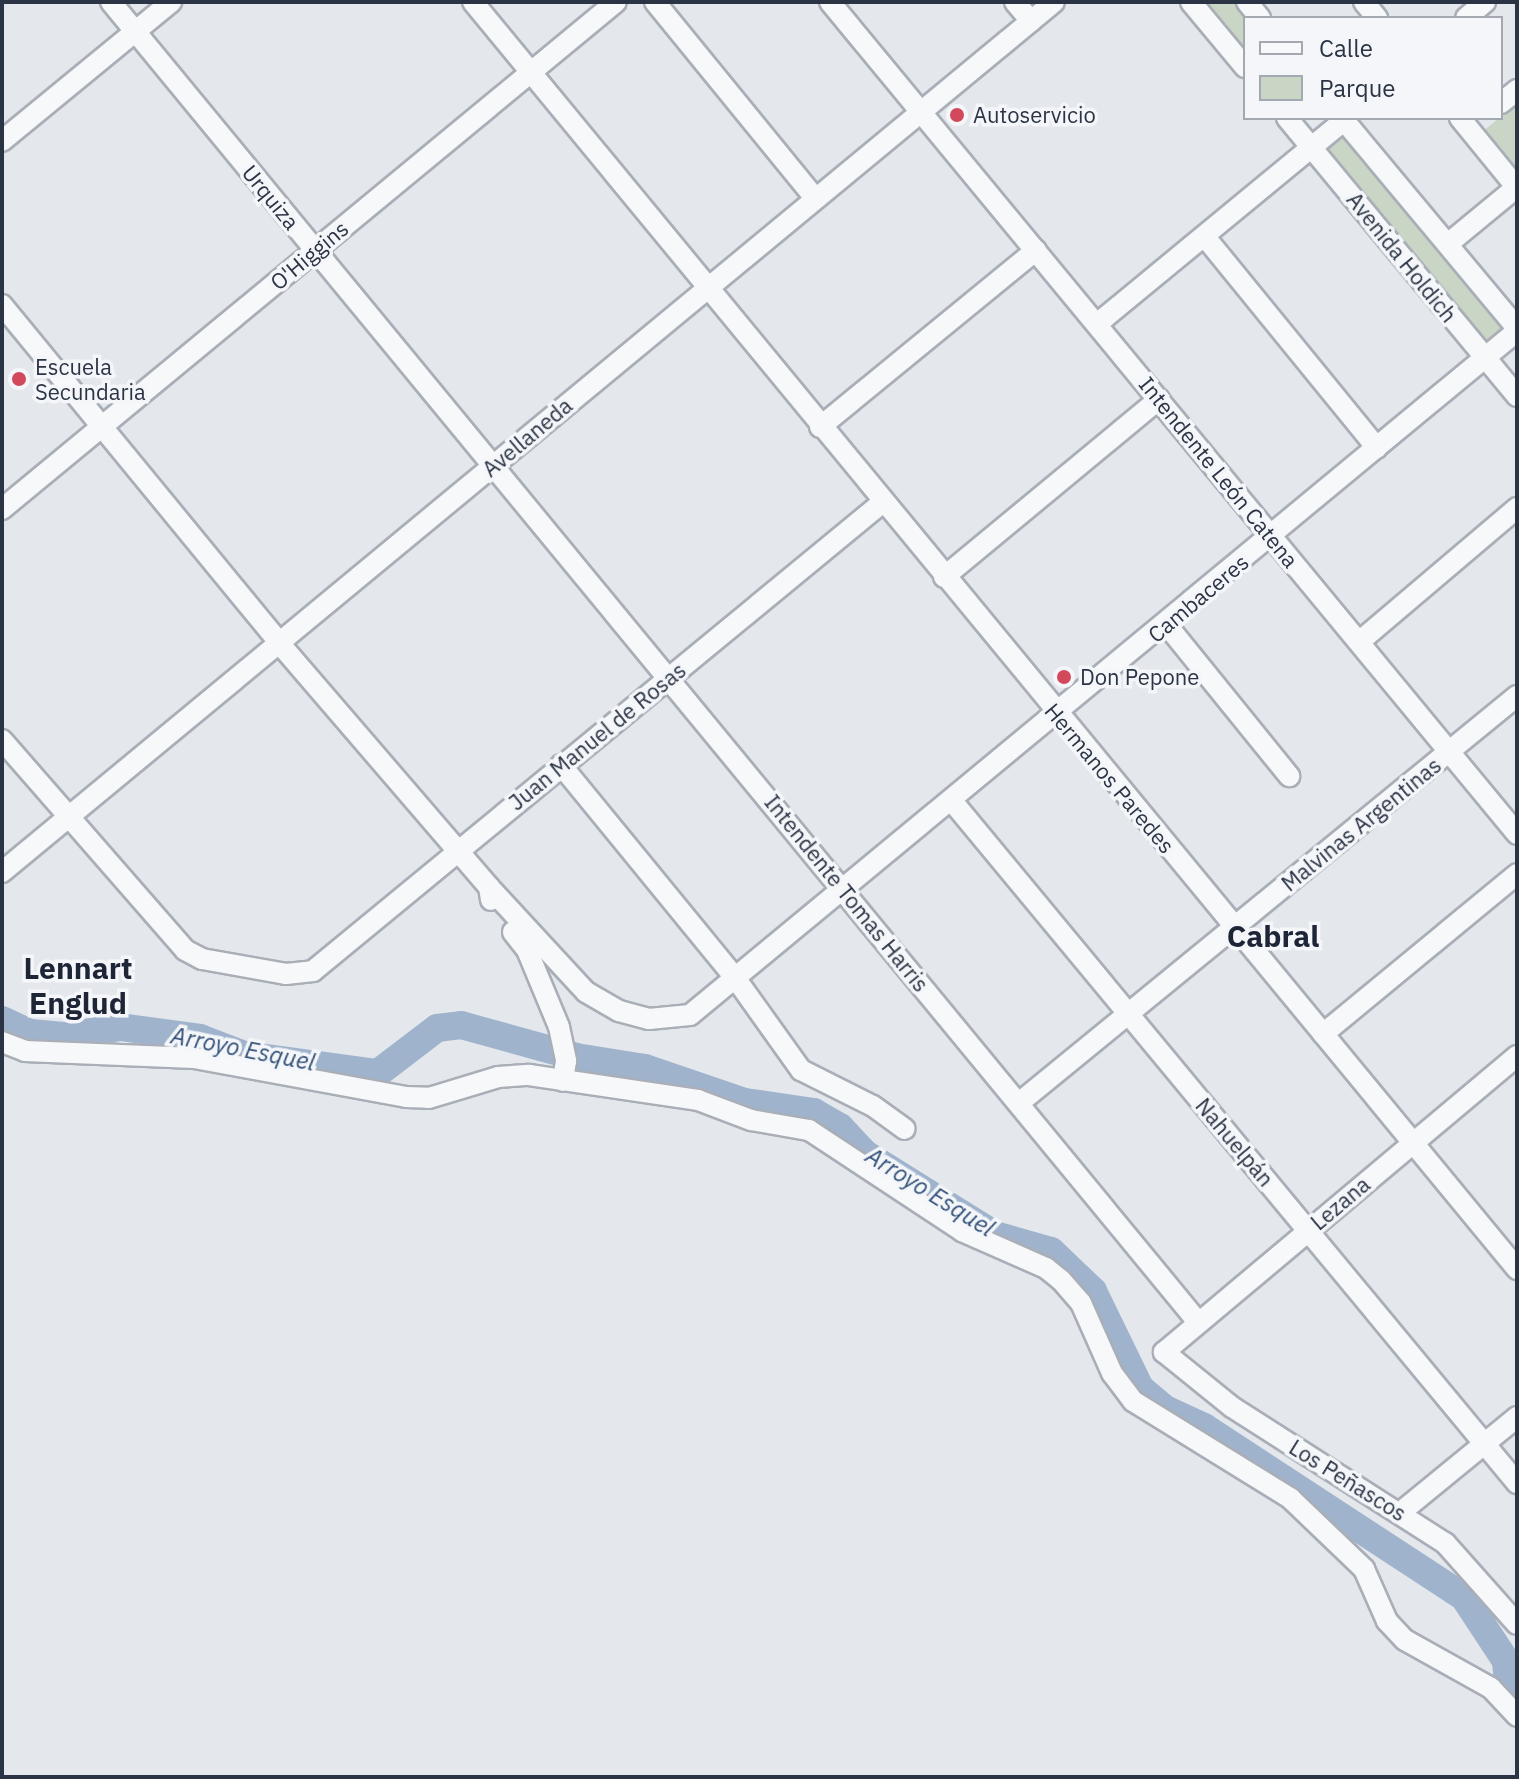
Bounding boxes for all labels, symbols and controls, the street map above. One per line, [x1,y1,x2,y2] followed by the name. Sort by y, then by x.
[1243,16,1503,120] legend
[1319,32,1373,64] text: Calle
[1319,72,1396,104] text: Parque
[973,102,1096,128] place label: Autoservicio
[948,106,966,124] marker: Autoservicio
[237,159,305,235] street label: Urquiza
[1341,187,1463,327] street label: Avenida Holdich
[265,215,353,295] street label: O'Higgins
[35,353,146,404] place label: Escuela Secundaria
[10,370,28,388] marker: Escuela Secundaria
[1134,371,1304,573] street label: Intendente León Catena
[477,392,577,482] street label: Avellaneda
[1142,548,1254,648] street label: Cambaceres
[503,656,691,816] street label: Juan Manuel de Rosas
[1080,664,1199,690] place label: Don Pepone
[1055,668,1073,686] marker: Don Pepone
[1040,698,1180,858] street label: Hermanos Paredes
[1276,752,1446,896] street label: Malvinas Argentinas
[759,789,935,997] street label: Intendente Tomas Harris
[1227,918,1319,954] district label: Cabral
[23,950,133,1020] district label: Lennart Englud
[169,1021,317,1077] water label: Arroyo Esquel
[1190,1092,1280,1192] street label: Nahuelpán
[861,1141,999,1243] water label: Arroyo Esquel
[1305,1171,1375,1235] street label: Lezana
[1285,1434,1411,1526] street label: Los Peñascos

